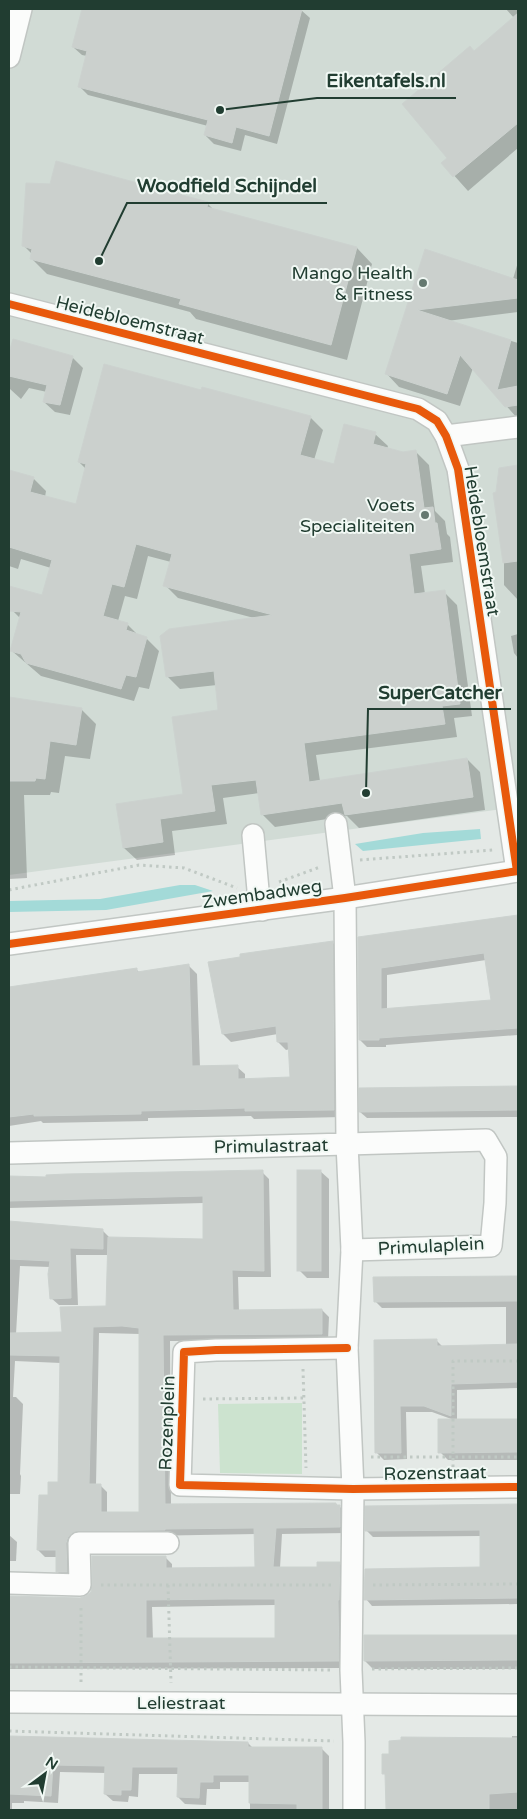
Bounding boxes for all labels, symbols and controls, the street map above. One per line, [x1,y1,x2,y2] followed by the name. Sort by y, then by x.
[317,64,456,98] callout: Eikentafels.nl
[326,70,446,92] text: Eikentafels.nl
[127,169,327,203] callout: Woodfield Schijndel
[137,175,317,198] text: Woodfield Schijndel
[292,262,413,305] place label: Mango Health & Fitness
[417,277,429,289] marker: Mango Health & Fitness
[53,291,207,349] street label: Heidebloemstraat
[459,464,505,618] street label: Heidebloemstraat
[300,494,415,537] place label: Voets Specialiteiten
[419,509,431,521] marker: Voets Specialiteiten
[368,675,511,709] callout: SuperCatcher
[378,682,503,705] text: SuperCatcher
[201,875,323,913] street label: Zwembadweg
[214,1134,329,1158] street label: Primulastraat
[377,1232,485,1260] street label: Primulaplein
[154,1375,180,1471] street label: Rozenplein
[383,1461,487,1485] street label: Rozenstraat
[137,1692,226,1714] street label: Leliestraat
[20,1749,70,1799] north arrow
[42,1753,61,1774] text: N

